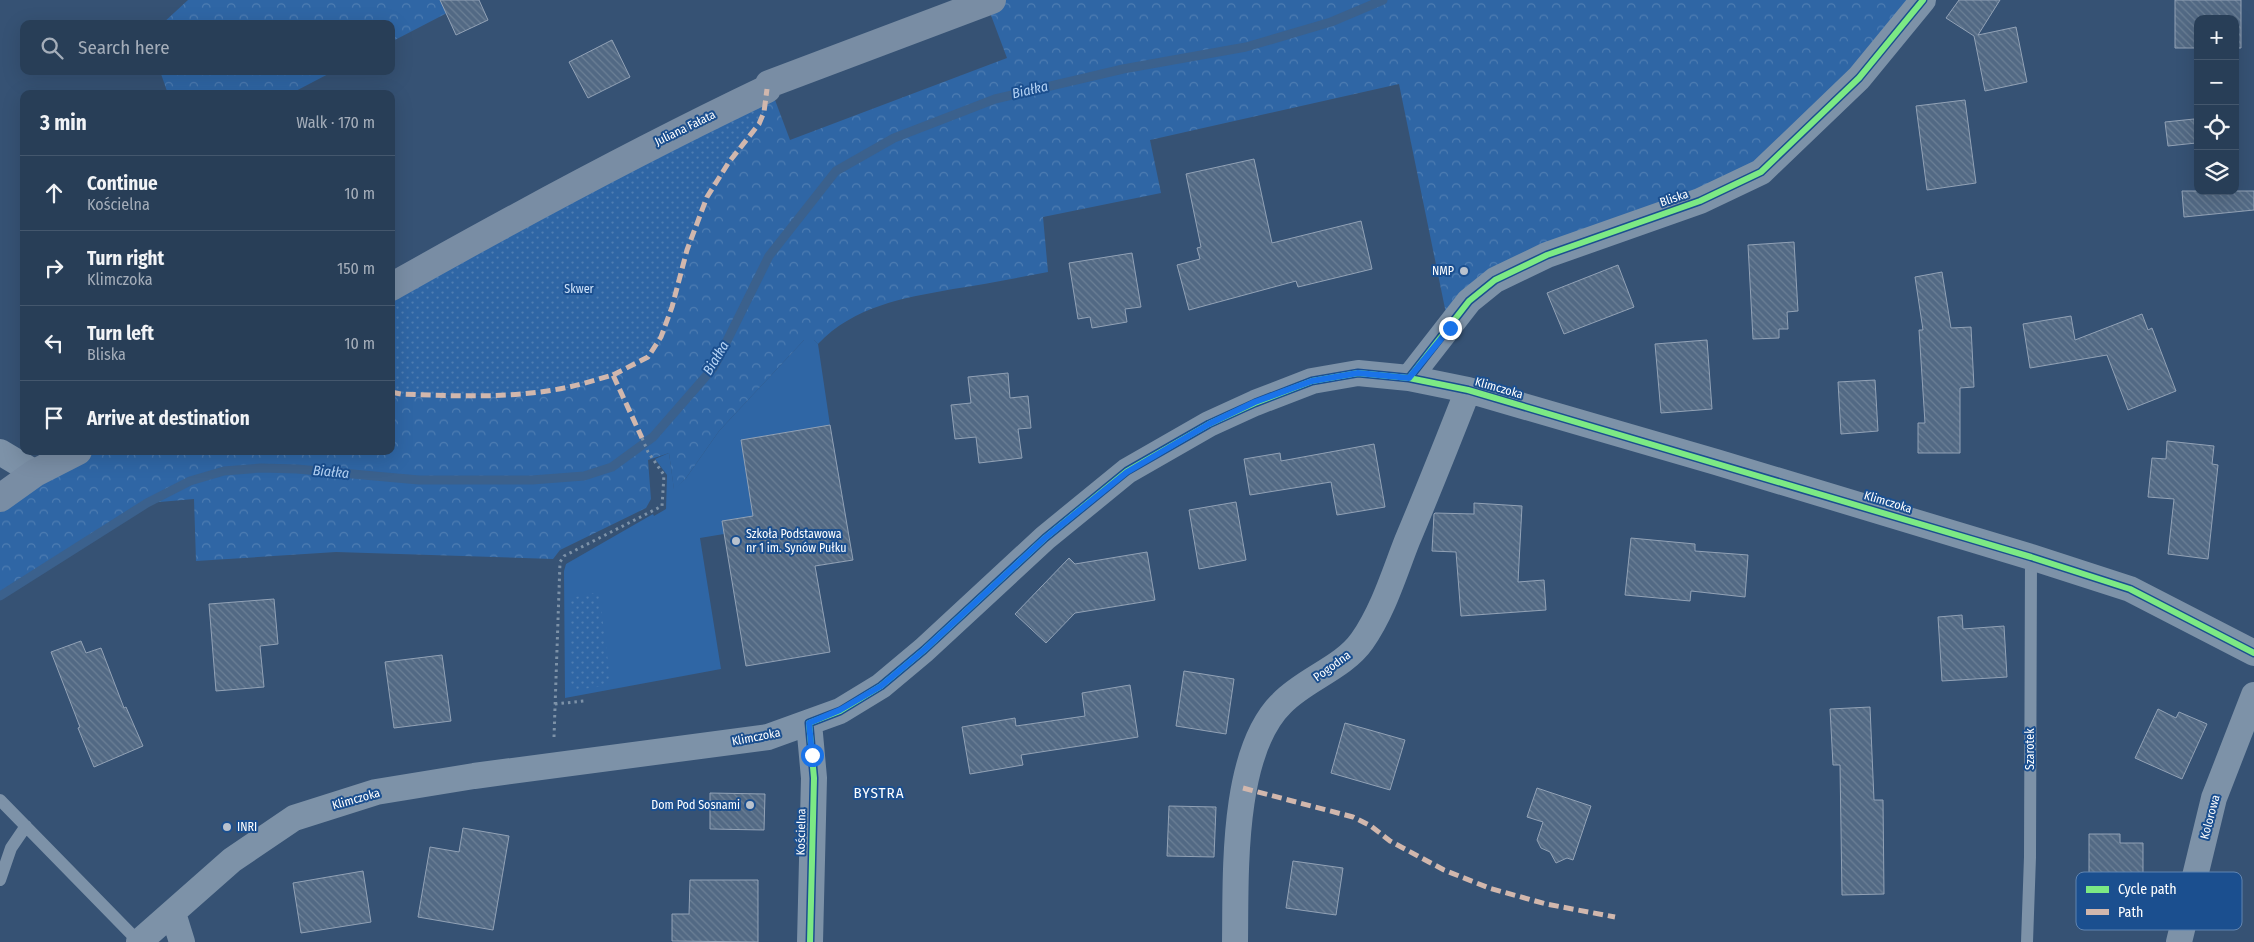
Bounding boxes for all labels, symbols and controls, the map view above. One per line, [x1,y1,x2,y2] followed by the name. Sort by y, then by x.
[2194,15,2239,195] map controls
[2194,15,2239,60] button: +
[20,20,395,75] search box
[38,34,66,62] icon: search
[78,36,170,59] text: Search here
[2194,60,2239,105] button: −
[1010,78,1050,102] water label: Białka
[2194,105,2239,150] button: locate
[652,107,718,149] street label: Juliana Fałata
[40,110,87,136] text: 3 min
[296,113,375,132] text: Walk · 170 m
[2194,150,2239,195] button: layers
[87,172,158,195] text: Continue
[40,179,68,207] icon: ahead
[344,184,375,203] text: 10 m
[1658,187,1690,209] street label: Bliska
[87,195,150,214] text: Kościelna
[87,247,164,270] text: Turn right
[40,254,68,282] icon: right
[337,259,375,278] text: 150 m
[1432,264,1454,278] place label: NMP
[1458,265,1470,277] marker: NMP
[87,270,153,289] text: Klimczoka
[564,282,595,296] park label: Skwer
[1439,317,1462,340] route end
[87,322,154,345] text: Turn left
[40,329,68,357] icon: left
[344,334,375,353] text: 10 m
[699,338,733,378] water label: Białka
[87,345,126,364] text: Bliska
[1473,374,1525,402] street label: Klimczoka
[40,404,68,432] icon: arrive
[87,407,250,430] text: Arrive at destination
[312,462,350,482] water label: Białka
[1862,488,1914,516] street label: Klimczoka
[746,527,847,555] place label: Szkoła Podstawowa nr 1 im. Synów Pułku
[730,535,742,547] marker: Szkoła Podstawowa nr 1 im. Synów Pułku
[1311,648,1353,684] street label: Pogodna
[731,725,782,749] street label: Klimczoka
[2023,728,2037,770] street label: Szarotek
[801,744,824,767] route start
[853,784,905,802] district label: BYSTRA
[330,785,382,813] street label: Klimczoka
[2197,793,2223,841] street label: Kolorowa
[651,798,740,812] place label: Dom Pod Sosnami
[744,799,756,811] marker: Dom Pod Sosnami
[794,808,808,856] street label: Kościelna
[237,820,257,834] place label: INRI
[221,821,233,833] marker: INRI
[2076,872,2242,930] legend
[2118,881,2177,898] text: Cycle path
[2118,904,2143,921] text: Path

